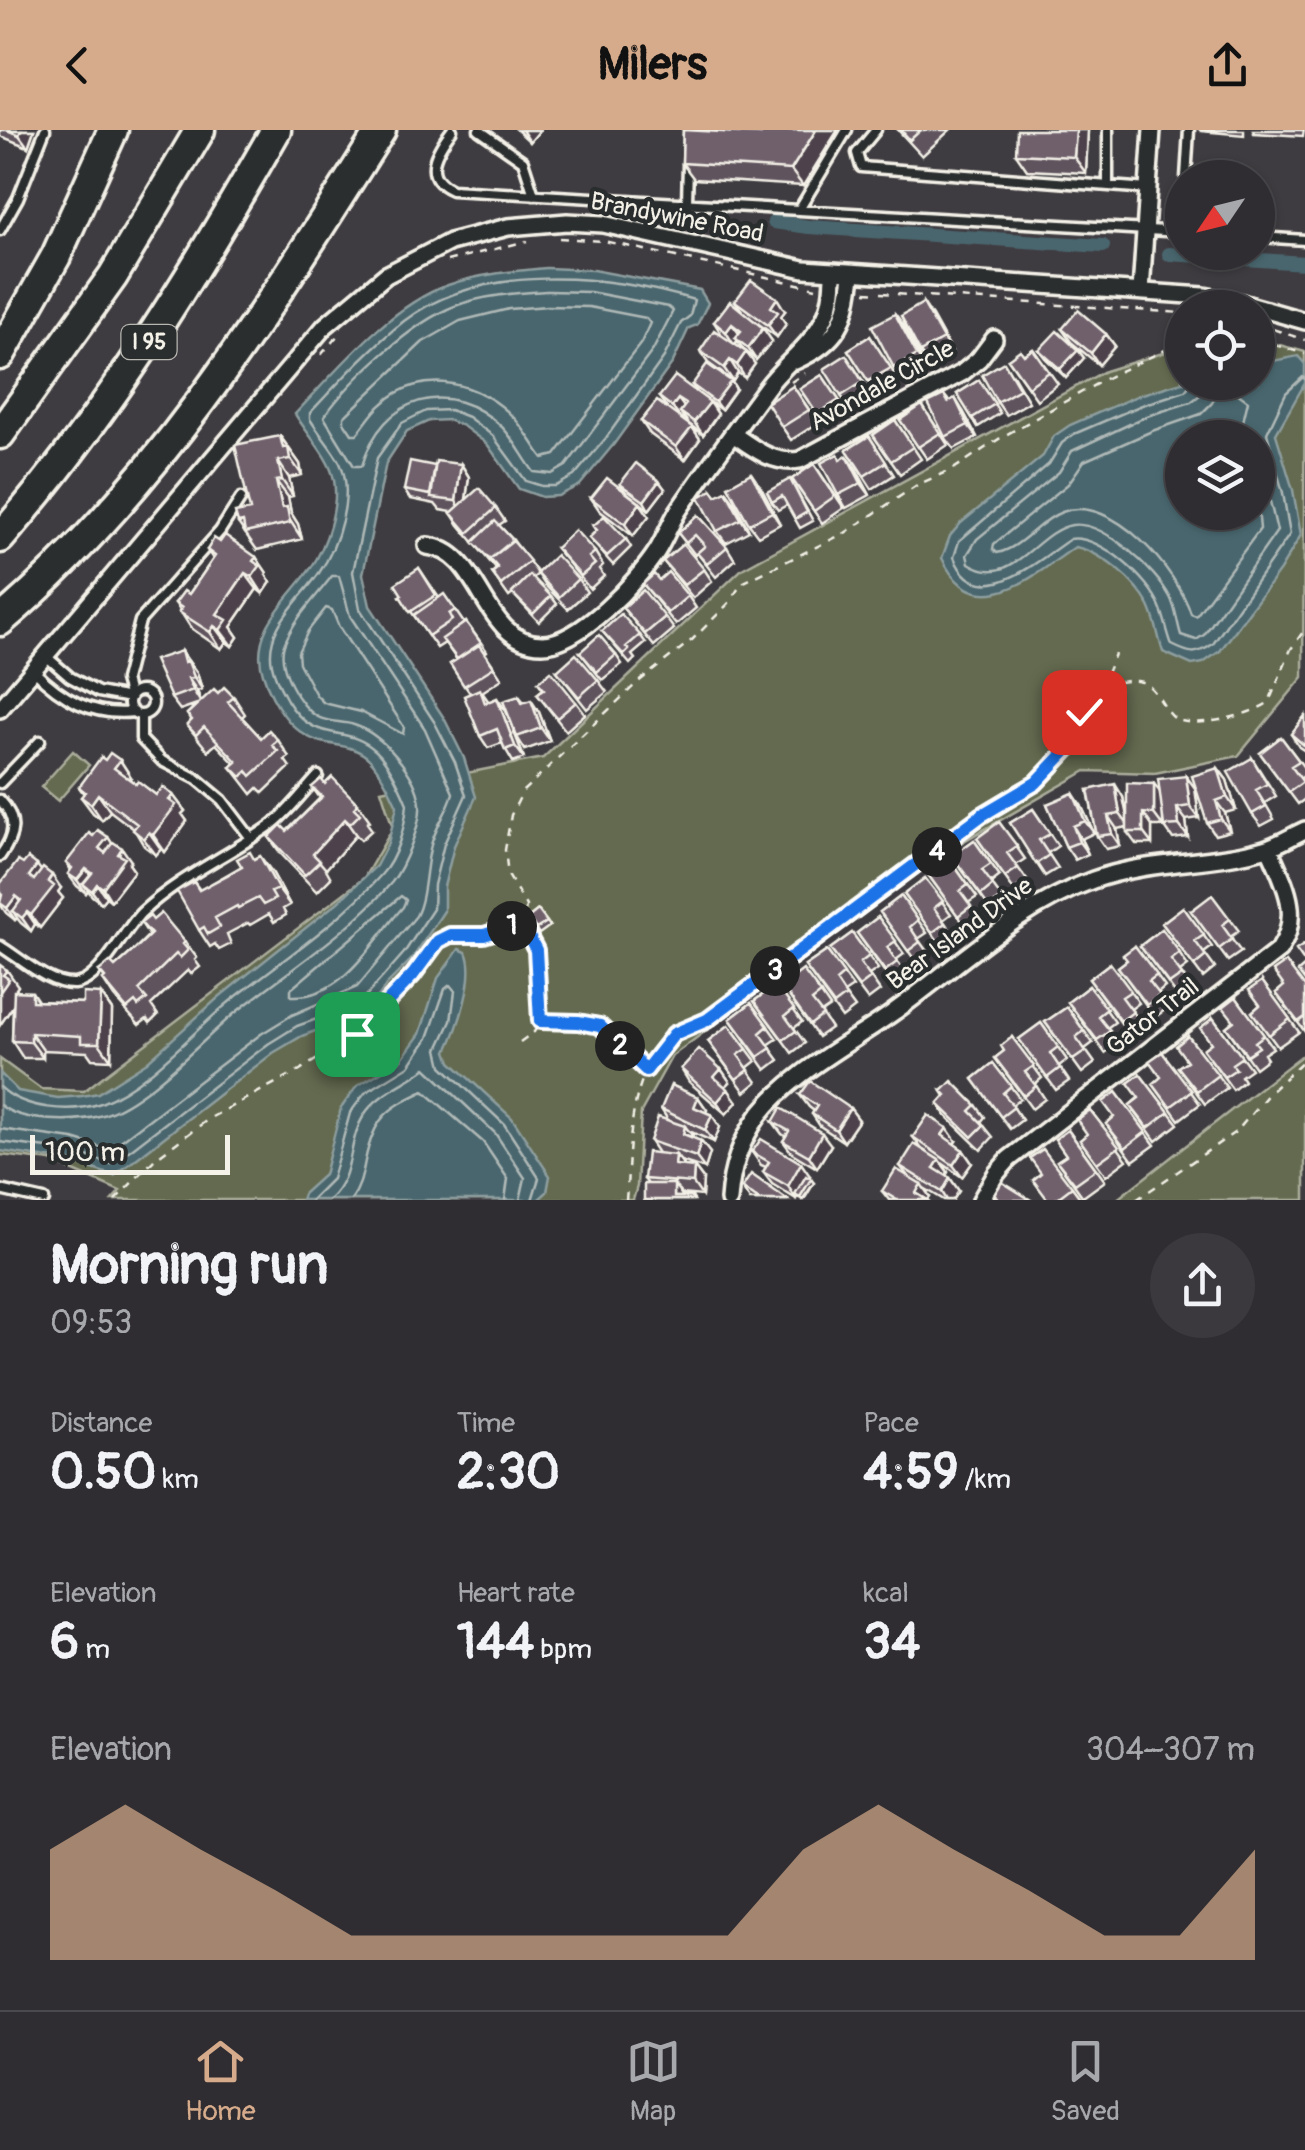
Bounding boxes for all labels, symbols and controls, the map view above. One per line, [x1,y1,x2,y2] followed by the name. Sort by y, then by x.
[598,37,707,93] text: Milers
[50,38,105,93] icon: back
[1200,38,1255,93] icon: share
[1165,160,1275,270] north arrow
[1165,160,1275,530] map controls
[588,186,766,250] street label: Brandywine Road
[1165,290,1275,400] button: locate
[122,325,176,359] road number: I 95
[804,333,960,439] street label: Avondale Circle
[1165,420,1275,530] button: layers
[1042,670,1127,755] pin
[1057,685,1112,740] icon: check
[912,827,962,877] pin: 4
[929,834,945,869] text: 4
[881,870,1040,997] street label: Bear Island Drive
[487,901,537,951] pin: 1
[507,908,517,943] text: 1
[750,946,800,996] pin: 3
[767,953,783,988] text: 3
[1100,971,1206,1063] street label: Gator Trail
[315,992,400,1077] pin
[330,1007,385,1062] icon: arrive
[595,1021,645,1071] pin: 2
[612,1028,628,1063] text: 2
[30,1130,230,1174] scale bar
[45,1135,125,1170] text: 100 m
[50,1231,328,1300] text: Morning run
[1150,1233,1255,1338] button: share
[50,1303,132,1343] text: 09:53
[50,1406,152,1441] text: Distance
[457,1406,515,1441] text: Time
[863,1406,919,1441] text: Pace
[50,1441,156,1504] text: 0.50
[457,1441,560,1504] text: 2:30
[863,1441,959,1504] text: 4:59
[156,1462,199,1497] text: km
[959,1462,1011,1497] text: /km
[50,1576,157,1611] text: Elevation
[457,1576,575,1611] text: Heart rate
[863,1576,909,1611] text: kcal
[50,1611,79,1674] text: 6
[457,1611,534,1674] text: 144
[863,1611,920,1674] text: 34
[79,1632,110,1667] text: m
[534,1632,592,1667] text: bpm
[50,1730,172,1770] text: Elevation
[1086,1730,1255,1770] text: 304–307 m
[185,2034,256,2129] tab: Home
[626,2034,681,2129] tab: Map
[1051,2034,1120,2129] tab: Saved

